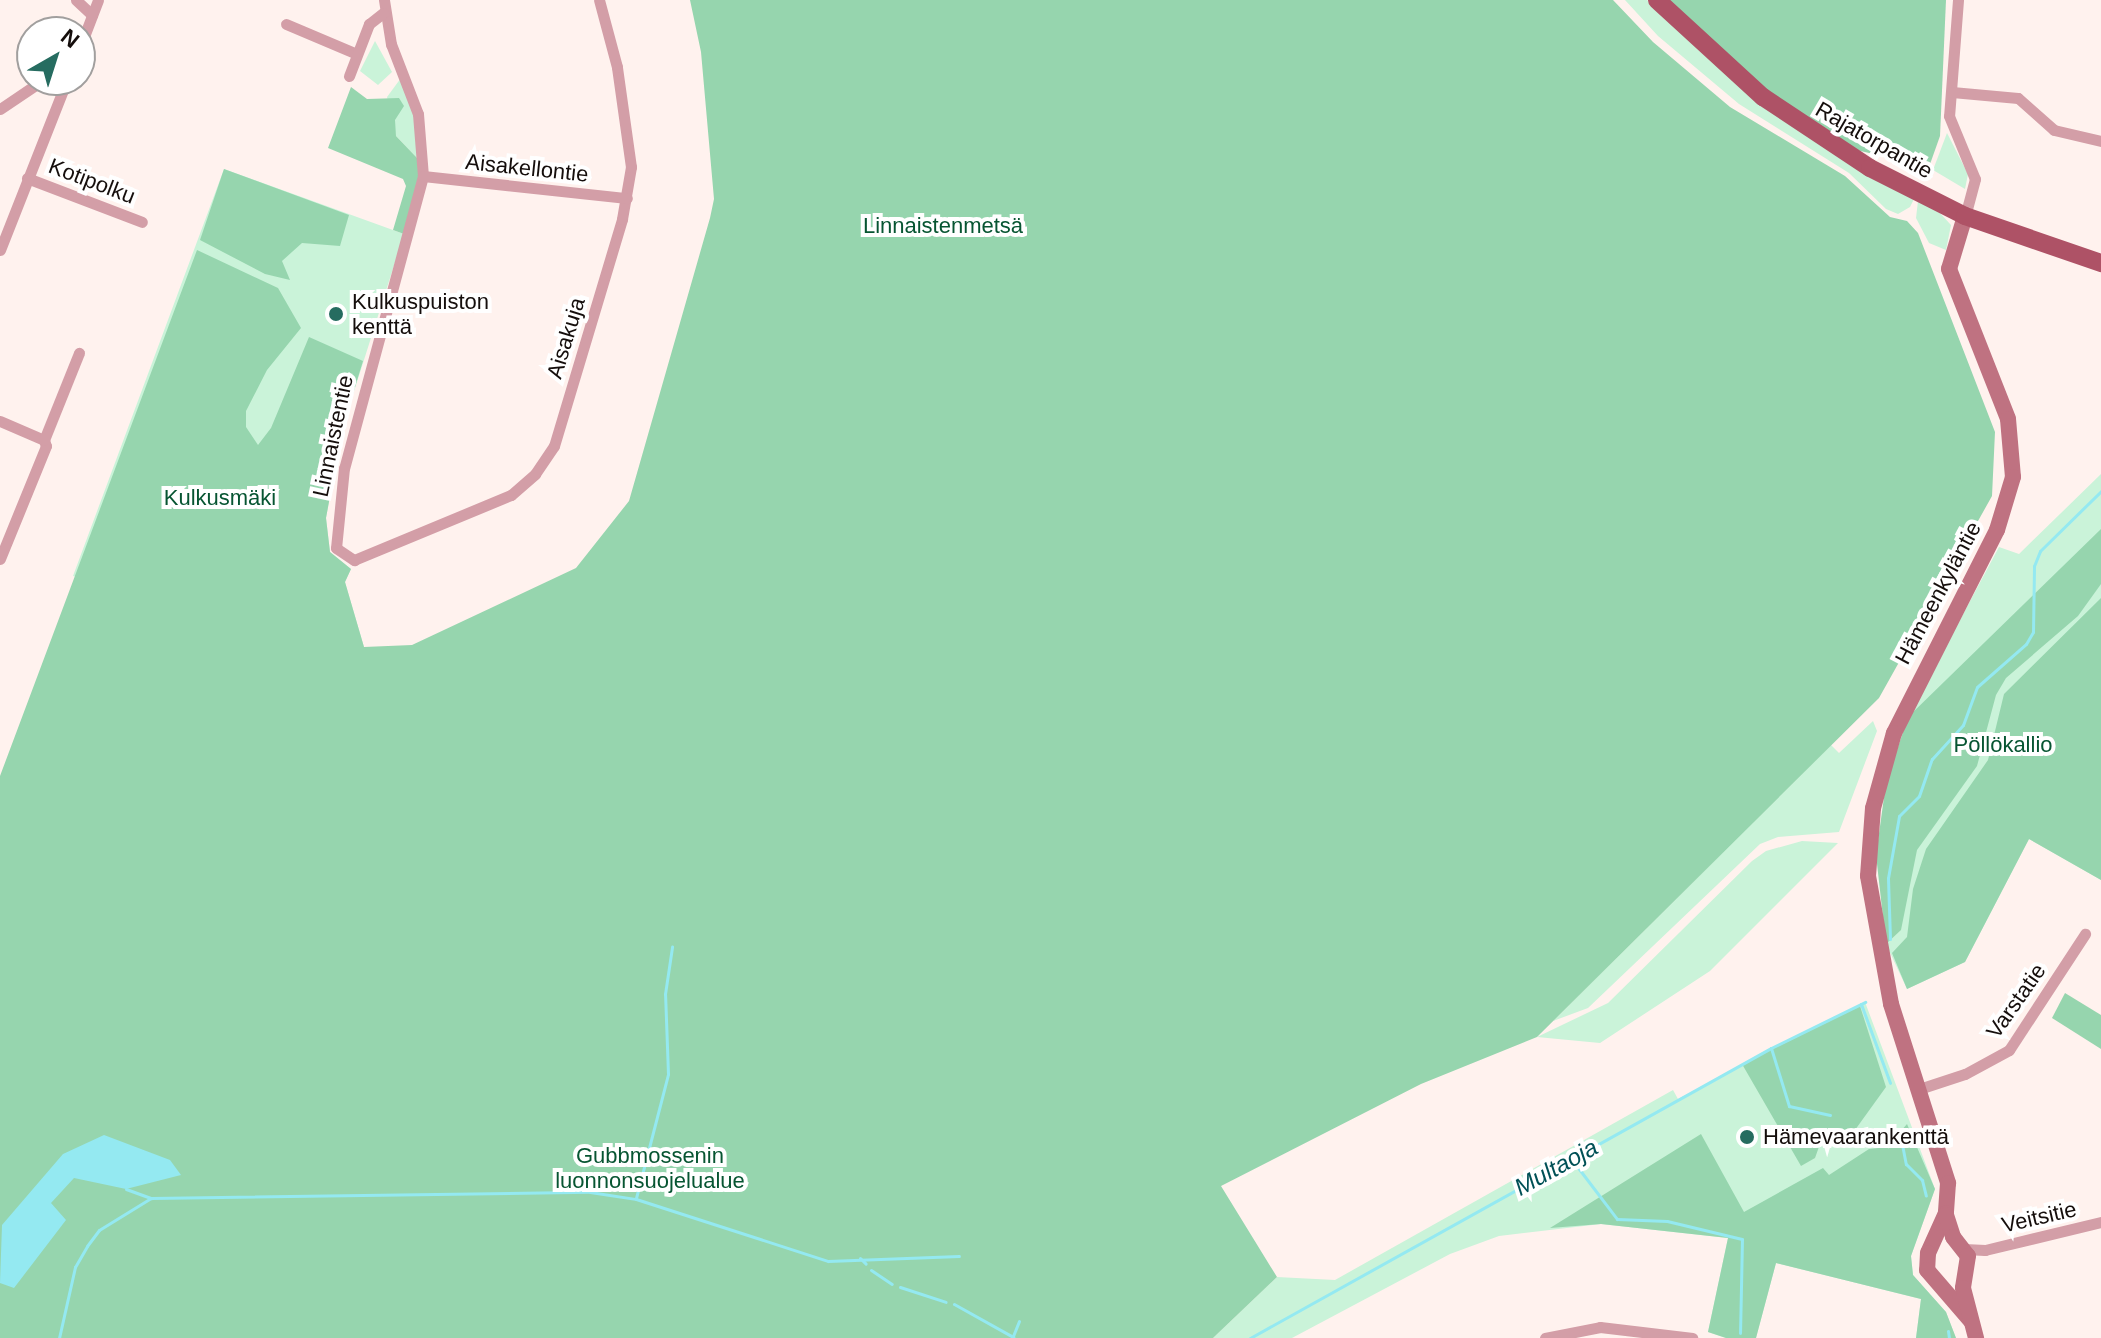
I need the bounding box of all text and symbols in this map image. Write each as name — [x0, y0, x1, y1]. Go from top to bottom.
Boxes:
north arrow — [16, 16, 96, 96]
text: N — [56, 24, 84, 53]
street label: Rajatorpantie — [1811, 96, 1937, 184]
street label: Aisakellontie — [464, 148, 590, 188]
street label: Kotipolku — [45, 152, 139, 210]
park label: Linnaistenmetsä — [863, 213, 1023, 239]
place label: Kulkuspuiston kenttä — [352, 288, 489, 340]
street label: Aisakuja — [541, 294, 591, 382]
marker: Kulkuspuiston kenttä — [327, 305, 345, 323]
street label: Linnaistentie — [307, 373, 359, 499]
park label: Kulkusmäki — [164, 485, 276, 511]
street label: Hämeenkyläntie — [1889, 517, 1987, 669]
park label: Pöllökallio — [1953, 732, 2053, 758]
street label: Varstatie — [1981, 959, 2051, 1043]
place label: Hämevaarankenttä — [1763, 1124, 1949, 1150]
marker: Hämevaarankenttä — [1738, 1128, 1756, 1146]
water label: Multaoja — [1509, 1132, 1603, 1202]
park label: Gubbmossenin luonnonsuojelualue — [555, 1142, 745, 1194]
street label: Veitsitie — [1999, 1196, 2079, 1238]

